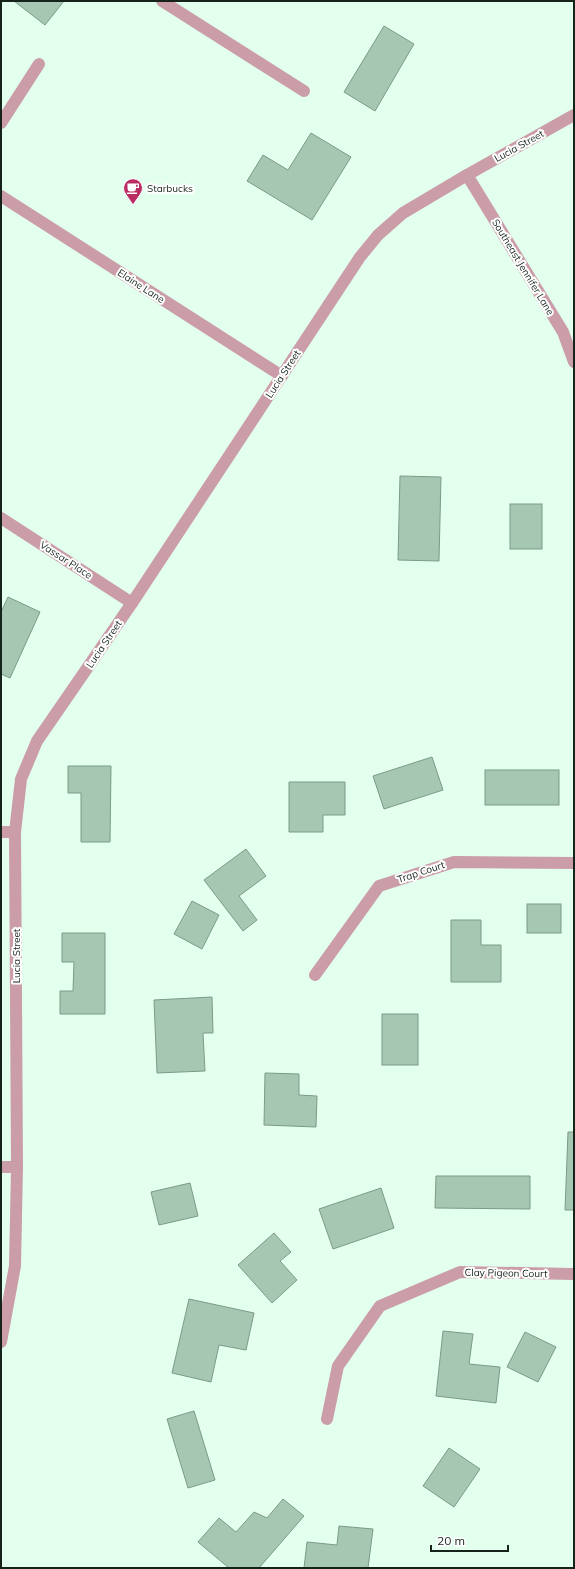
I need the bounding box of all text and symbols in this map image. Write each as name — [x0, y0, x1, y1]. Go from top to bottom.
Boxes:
street label: Lucia Street — [492, 127, 547, 165]
cafe icon: Starbucks — [122, 177, 144, 205]
place label: Starbucks — [147, 182, 193, 195]
street label: Southeast Jennifer Lane — [489, 216, 557, 318]
street label: Elaine Lane — [115, 266, 167, 306]
street label: Lucia Street — [263, 347, 304, 400]
street label: Vassar Place — [37, 538, 95, 582]
street label: Lucia Street — [83, 617, 125, 670]
street label: Trap Court — [396, 858, 447, 886]
street label: Lucia Street — [10, 928, 23, 983]
street label: Clay Pigeon Court — [464, 1266, 548, 1280]
scale bar — [431, 1527, 508, 1553]
text: 20 m — [437, 1533, 465, 1548]

